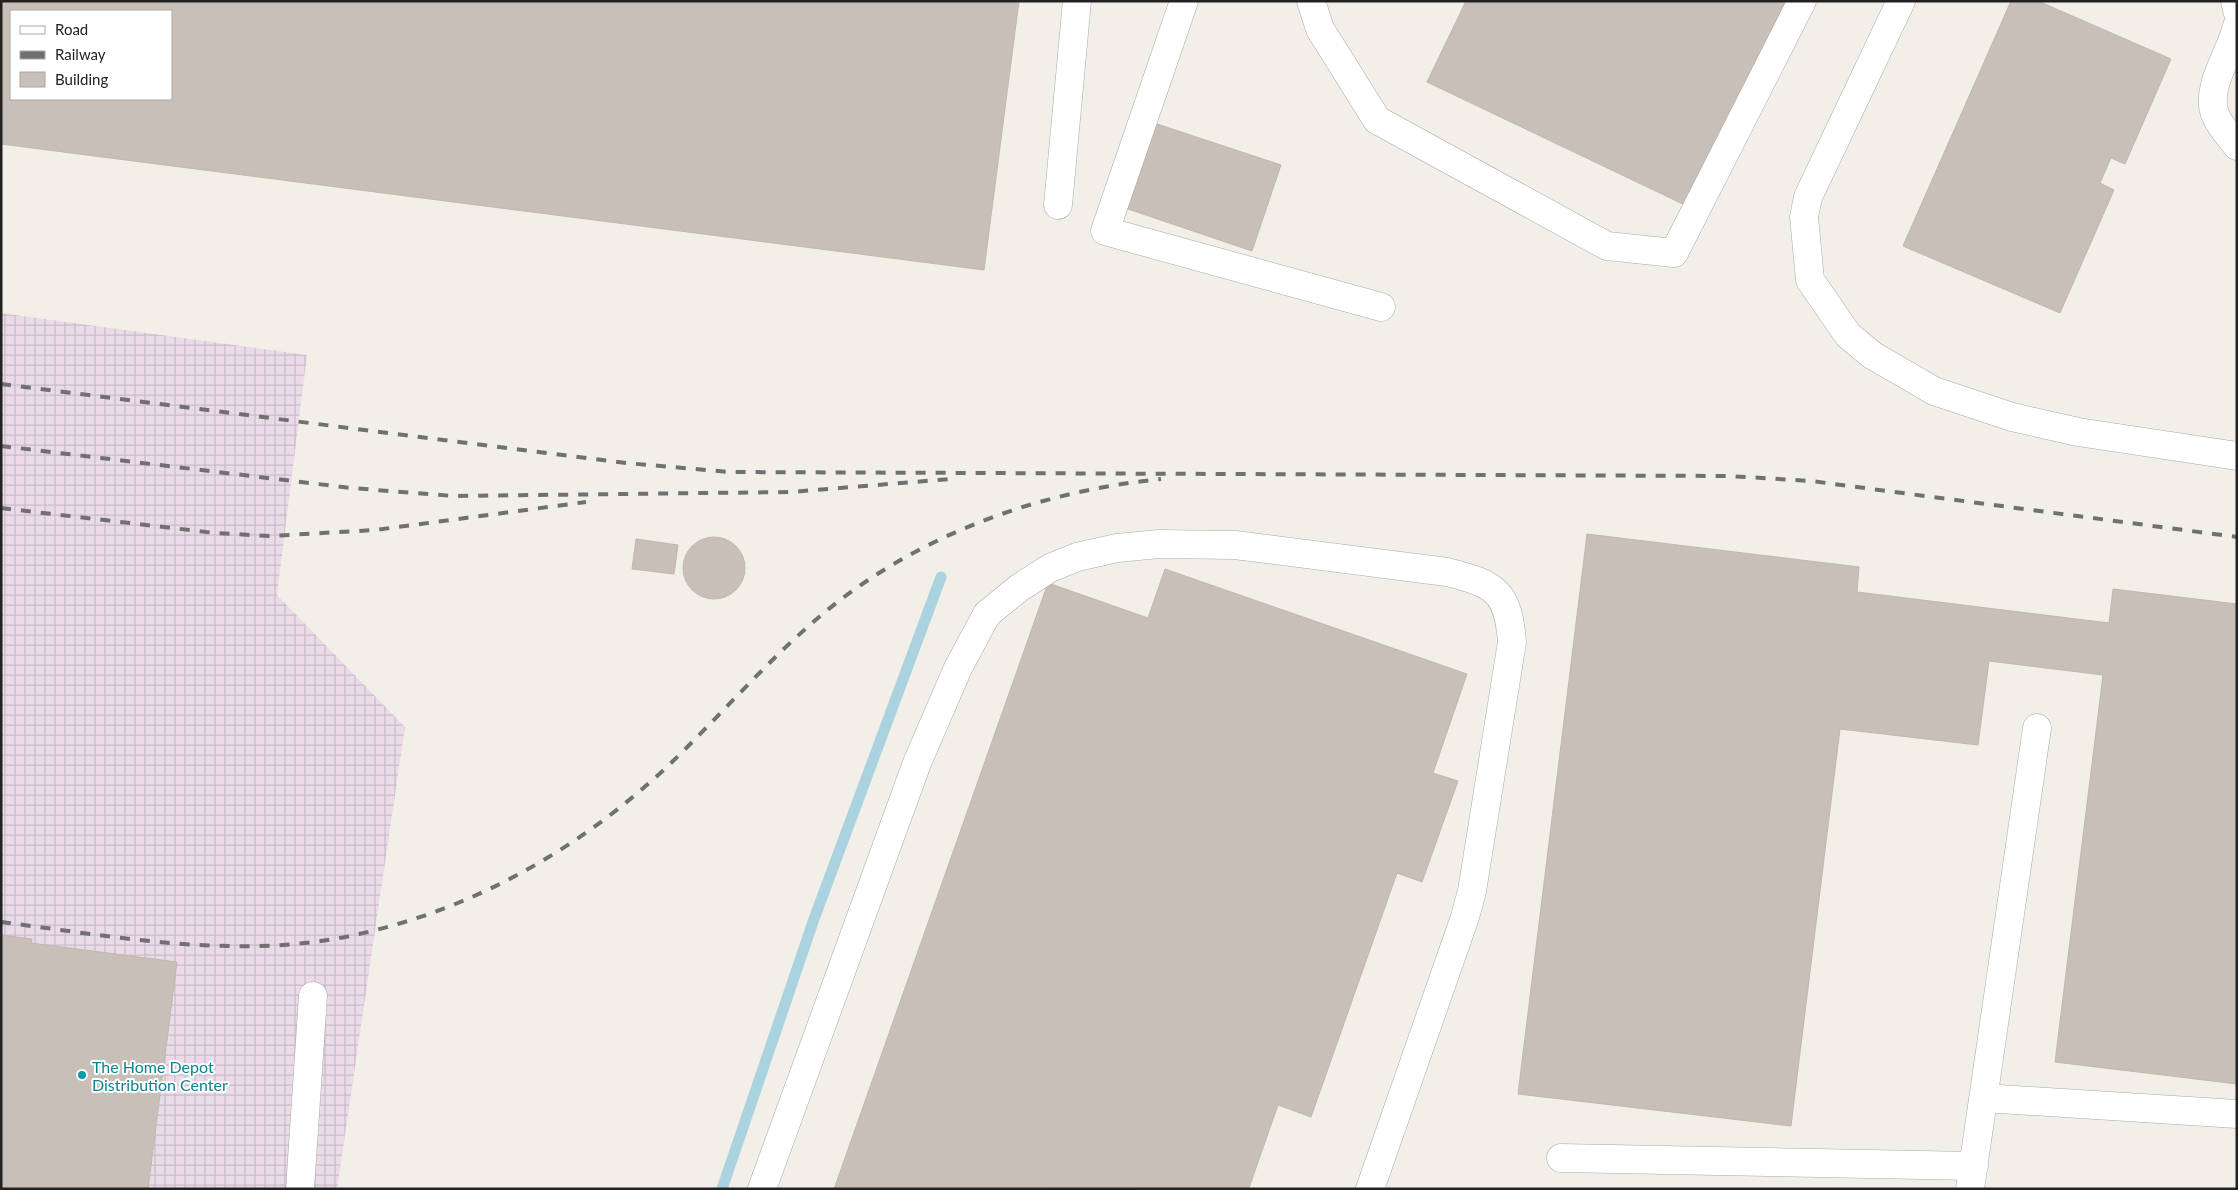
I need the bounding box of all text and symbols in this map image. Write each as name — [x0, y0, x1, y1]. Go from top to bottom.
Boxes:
legend — [10, 10, 172, 100]
text: Road — [55, 20, 88, 38]
text: Railway — [55, 45, 106, 63]
text: Building — [55, 70, 108, 88]
place label: The Home Depot Distribution Center — [92, 1057, 228, 1094]
marker: The Home Depot Distribution Center — [76, 1069, 88, 1081]

